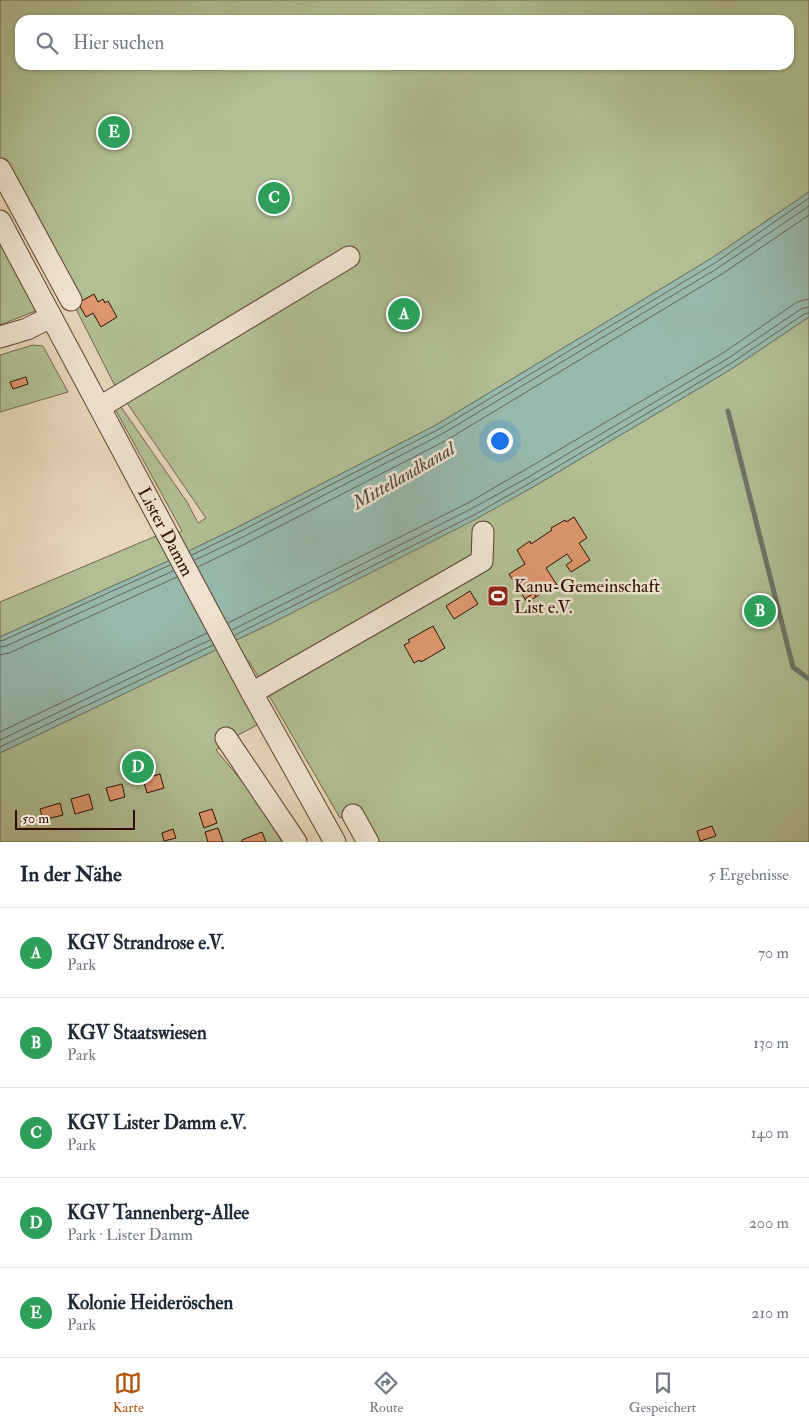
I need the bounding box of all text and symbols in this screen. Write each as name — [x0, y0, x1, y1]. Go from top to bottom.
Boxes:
search box — [15, 15, 794, 70]
icon: search — [33, 29, 61, 57]
text: Hier suchen — [73, 31, 164, 55]
pin: E — [98, 113, 130, 151]
pin: C — [258, 179, 290, 217]
pin: A — [388, 295, 420, 333]
your location — [487, 428, 513, 454]
water label: Mittellandkanal — [347, 436, 460, 515]
street label: Lister Damm — [132, 483, 199, 580]
place label: Kanu-Gemeinschaft List e.V. — [514, 575, 660, 619]
sports icon: Kanu-Gemeinschaft List e.V. — [486, 584, 510, 608]
pin: B — [744, 592, 776, 630]
pin: D — [122, 748, 154, 786]
scale bar — [15, 807, 135, 830]
text: 50 m — [22, 810, 49, 827]
text: In der Nähe — [20, 861, 122, 888]
text: 5 Ergebnisse — [709, 865, 789, 885]
text: KGV Strandrose e.V. — [67, 931, 225, 955]
text: A — [31, 943, 41, 963]
text: 70 m — [758, 943, 789, 963]
text: Park — [67, 955, 96, 975]
text: KGV Staatswiesen — [67, 1021, 207, 1045]
text: B — [31, 1033, 41, 1053]
text: 130 m — [753, 1033, 789, 1053]
text: Park — [67, 1045, 96, 1065]
text: KGV Lister Damm e.V. — [67, 1111, 246, 1135]
text: C — [30, 1123, 42, 1143]
text: 140 m — [751, 1123, 789, 1143]
text: Park — [67, 1135, 96, 1155]
text: KGV Tannenberg-Allee — [67, 1201, 249, 1225]
text: D — [29, 1213, 43, 1233]
text: 200 m — [749, 1213, 789, 1233]
text: Park · Lister Damm — [67, 1225, 193, 1245]
text: Kolonie Heideröschen — [67, 1291, 233, 1315]
text: E — [30, 1303, 42, 1323]
text: 210 m — [751, 1303, 789, 1323]
text: Park — [67, 1315, 96, 1335]
tab: Karte — [113, 1369, 144, 1416]
tab: Route — [369, 1369, 403, 1416]
tab: Gespeichert — [629, 1369, 696, 1416]

